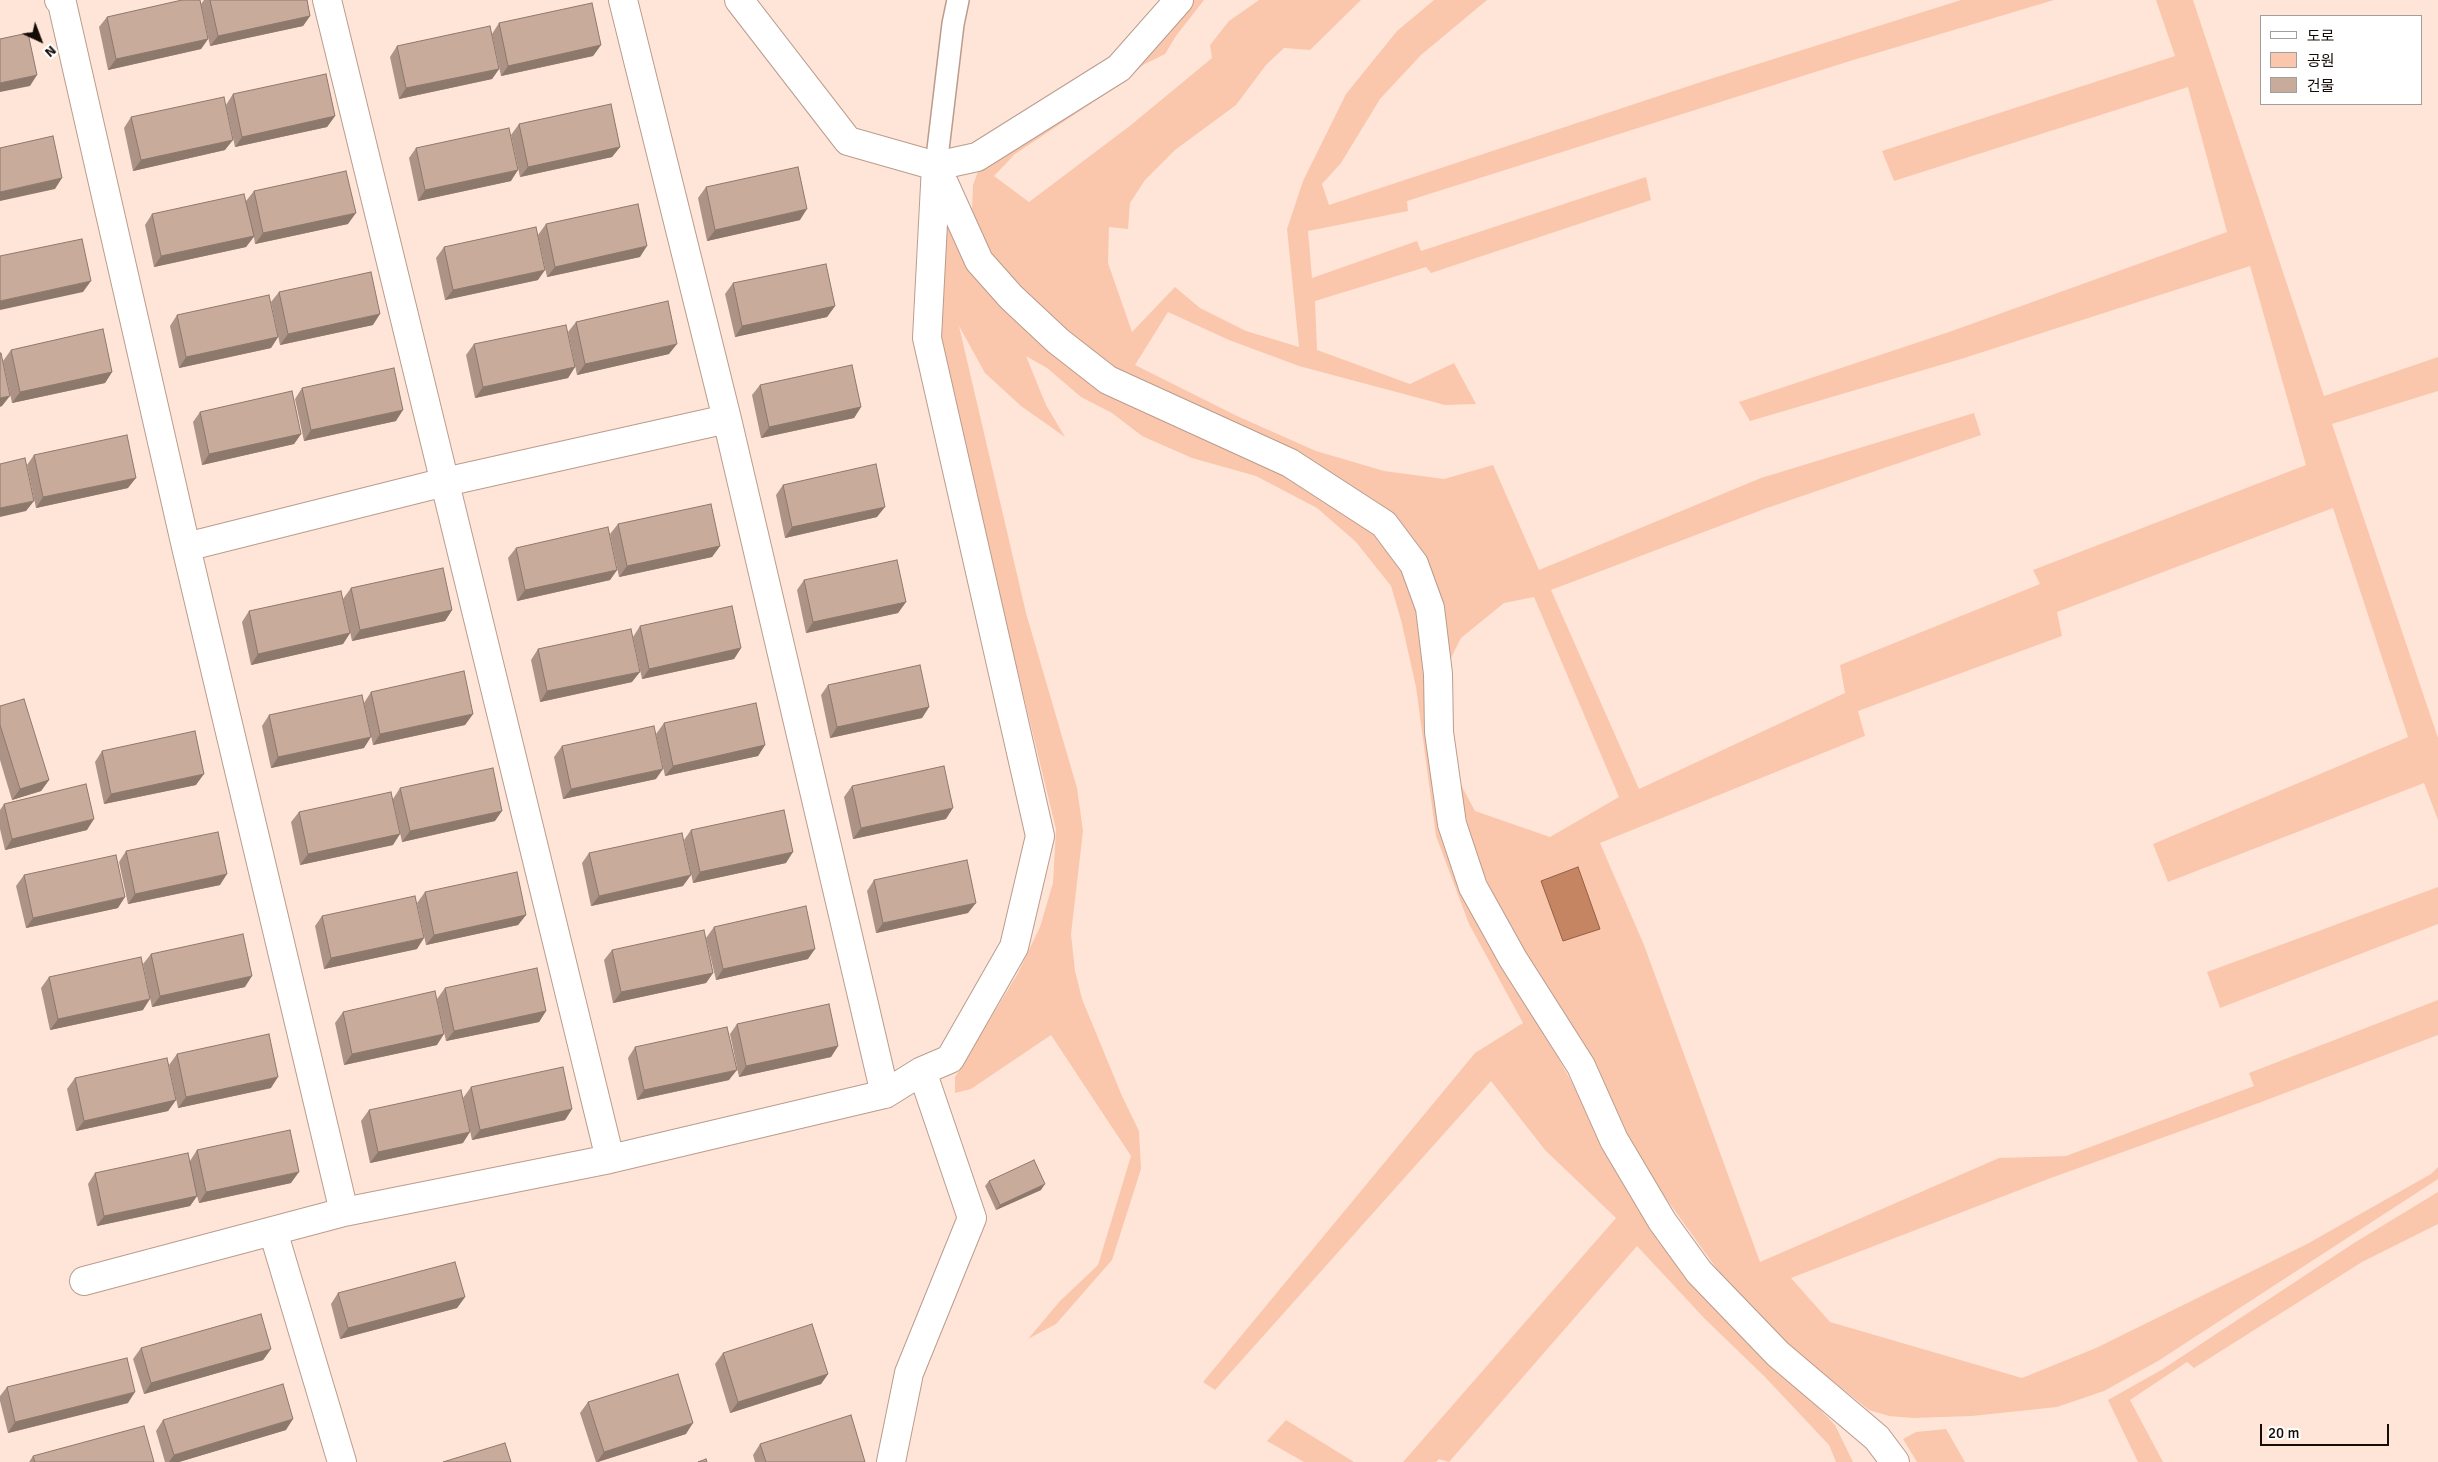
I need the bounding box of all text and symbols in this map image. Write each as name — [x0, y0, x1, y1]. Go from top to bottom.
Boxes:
north arrow — [15, 15, 65, 65]
legend — [2260, 15, 2423, 105]
text: 도로 — [2307, 27, 2335, 45]
text: N — [41, 42, 60, 61]
text: 공원 — [2307, 52, 2335, 70]
text: 건물 — [2307, 77, 2335, 95]
scale bar — [2263, 1414, 2392, 1446]
text: 20 m — [2268, 1424, 2299, 1442]

